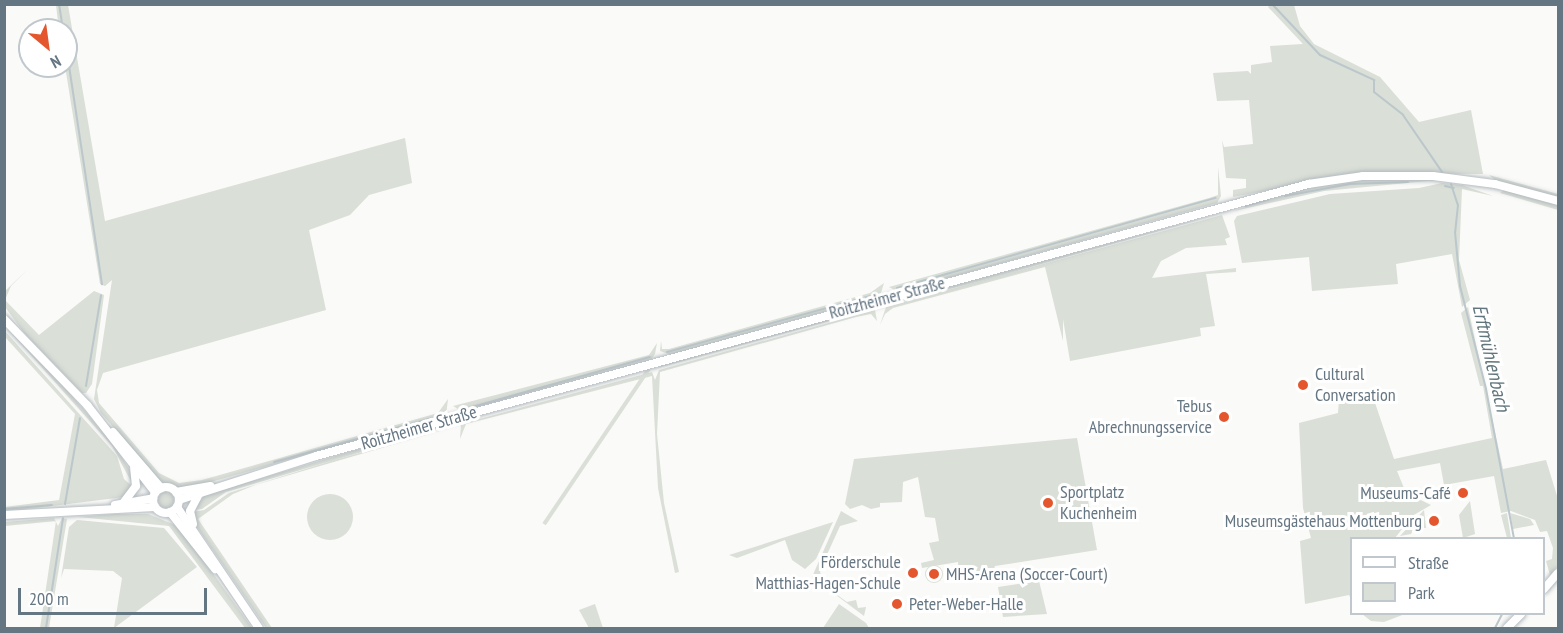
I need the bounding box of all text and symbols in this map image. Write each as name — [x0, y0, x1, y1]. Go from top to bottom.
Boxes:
north arrow — [18, 18, 78, 78]
text: N — [47, 51, 64, 73]
street label: Roitzheimer Straße — [827, 272, 947, 324]
water label: Erftmühlenbach — [1467, 302, 1515, 414]
place label: Cultural Conversation — [1315, 364, 1396, 406]
marker: Cultural Conversation — [1296, 378, 1310, 392]
place label: Tebus Abrechnungsservice — [1089, 396, 1212, 438]
street label: Roitzheimer Straße — [359, 401, 479, 455]
marker: Tebus Abrechnungsservice — [1217, 410, 1231, 424]
place label: Sportplatz Kuchenheim — [1060, 482, 1137, 524]
place label: Museums-Café — [1360, 482, 1451, 504]
marker: Museums-Café — [1456, 486, 1470, 500]
marker: Sportplatz Kuchenheim — [1041, 496, 1055, 510]
place label: Museumsgästehaus Mottenburg — [1225, 510, 1422, 532]
marker: Museumsgästehaus Mottenburg — [1427, 514, 1441, 528]
legend — [1350, 537, 1545, 615]
text: Straße — [1408, 551, 1449, 574]
place label: Förderschule Matthias-Hagen-Schule — [755, 552, 901, 594]
place label: MHS-Arena (Soccer-Court) — [946, 563, 1107, 585]
marker: Förderschule Matthias-Hagen-Schule — [906, 566, 920, 580]
marker: MHS-Arena (Soccer-Court) — [927, 567, 941, 581]
scale bar — [21, 576, 210, 614]
text: Park — [1408, 581, 1435, 604]
text: 200 m — [29, 587, 69, 610]
place label: Peter-Weber-Halle — [909, 593, 1023, 615]
marker: Peter-Weber-Halle — [890, 597, 904, 611]

